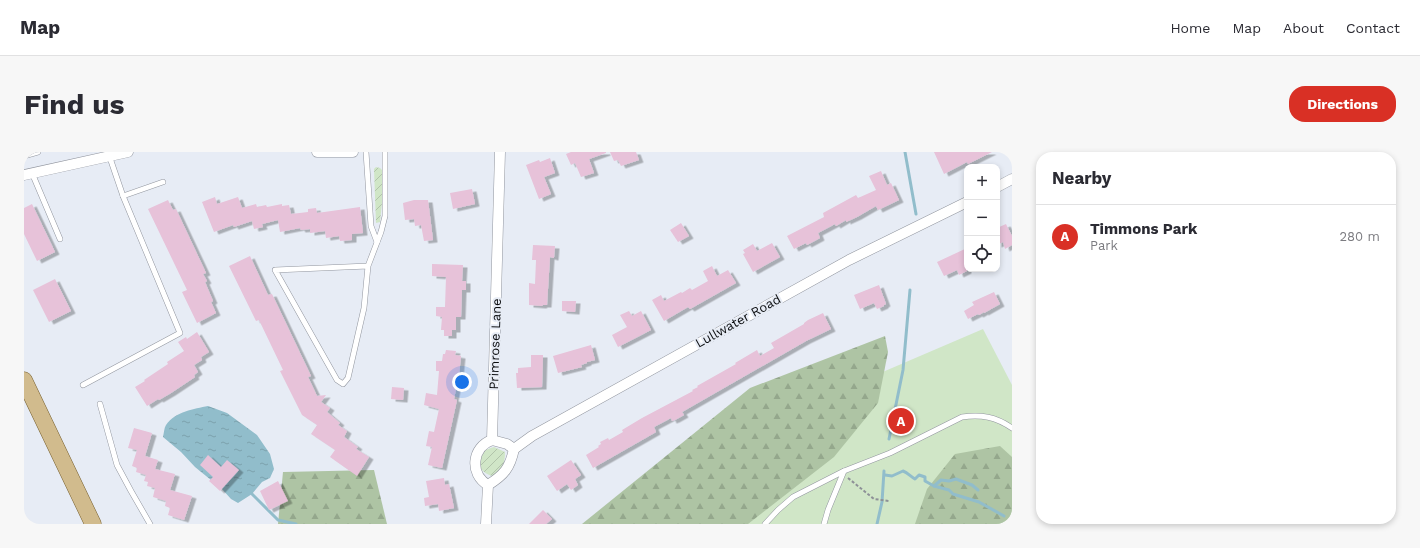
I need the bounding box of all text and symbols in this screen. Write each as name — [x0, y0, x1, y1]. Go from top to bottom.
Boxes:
text: Map — [20, 16, 60, 39]
text: Home — [1170, 20, 1210, 36]
text: Map — [1232, 20, 1261, 36]
text: About — [1283, 20, 1324, 36]
text: Contact — [1346, 20, 1400, 36]
button: Directions — [1289, 86, 1396, 122]
text: Find us — [24, 88, 124, 121]
map controls — [964, 164, 1000, 272]
button: + — [964, 164, 1000, 200]
text: Nearby — [1052, 168, 1111, 188]
button: − — [964, 200, 1000, 236]
text: Timmons Park — [1090, 220, 1197, 238]
text: A — [1061, 229, 1069, 244]
text: 280 m — [1340, 229, 1380, 244]
button: locate — [964, 236, 1000, 272]
text: Park — [1090, 238, 1118, 253]
street label: Lullwater Road — [693, 291, 783, 351]
street label: Primrose Lane — [486, 298, 504, 390]
your location — [452, 372, 472, 392]
pin: A — [888, 406, 914, 436]

